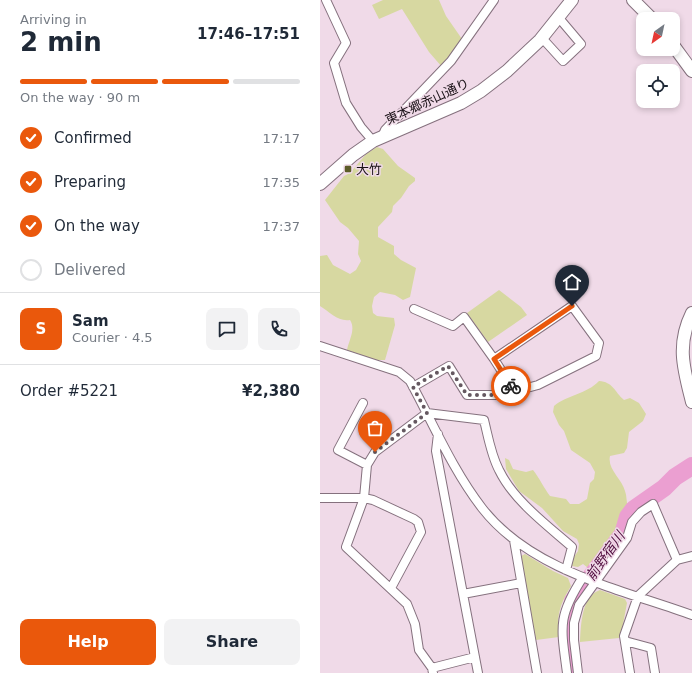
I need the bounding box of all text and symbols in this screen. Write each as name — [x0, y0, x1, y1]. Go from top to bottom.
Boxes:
text: Arriving in — [20, 12, 87, 27]
north arrow — [636, 12, 680, 56]
map controls — [636, 12, 680, 108]
text: 17:46–17:51 — [197, 25, 300, 43]
text: 2 min — [20, 27, 102, 57]
button: locate — [636, 64, 680, 108]
street label: 東本郷赤山通り — [383, 75, 472, 127]
text: On the way · 90 m — [20, 90, 140, 105]
icon: check — [20, 127, 42, 149]
text: Confirmed — [54, 129, 132, 147]
text: 17:17 — [263, 131, 300, 146]
place label: 大竹 — [356, 162, 382, 177]
marker: 大竹 — [343, 164, 353, 174]
icon: check — [20, 171, 42, 193]
text: Preparing — [54, 173, 126, 191]
text: 17:35 — [263, 175, 300, 190]
icon: check — [20, 215, 42, 237]
text: On the way — [54, 217, 140, 235]
text: 17:37 — [263, 219, 300, 234]
text: Delivered — [54, 261, 126, 279]
pin — [555, 265, 589, 306]
icon: home — [561, 271, 583, 293]
button: chat — [206, 308, 248, 350]
button: phone — [258, 308, 300, 350]
text: Sam — [72, 312, 109, 330]
text: S — [36, 320, 46, 338]
text: Courier · 4.5 — [72, 330, 153, 345]
courier — [491, 366, 531, 406]
icon: bike — [500, 375, 522, 397]
text: Order #5221 — [20, 382, 118, 400]
text: ¥2,380 — [242, 382, 300, 400]
pin — [358, 411, 392, 452]
icon: bag — [364, 417, 386, 439]
water label: 前野宿川 — [582, 527, 629, 584]
button: Help — [20, 619, 156, 665]
button: Share — [164, 619, 300, 665]

